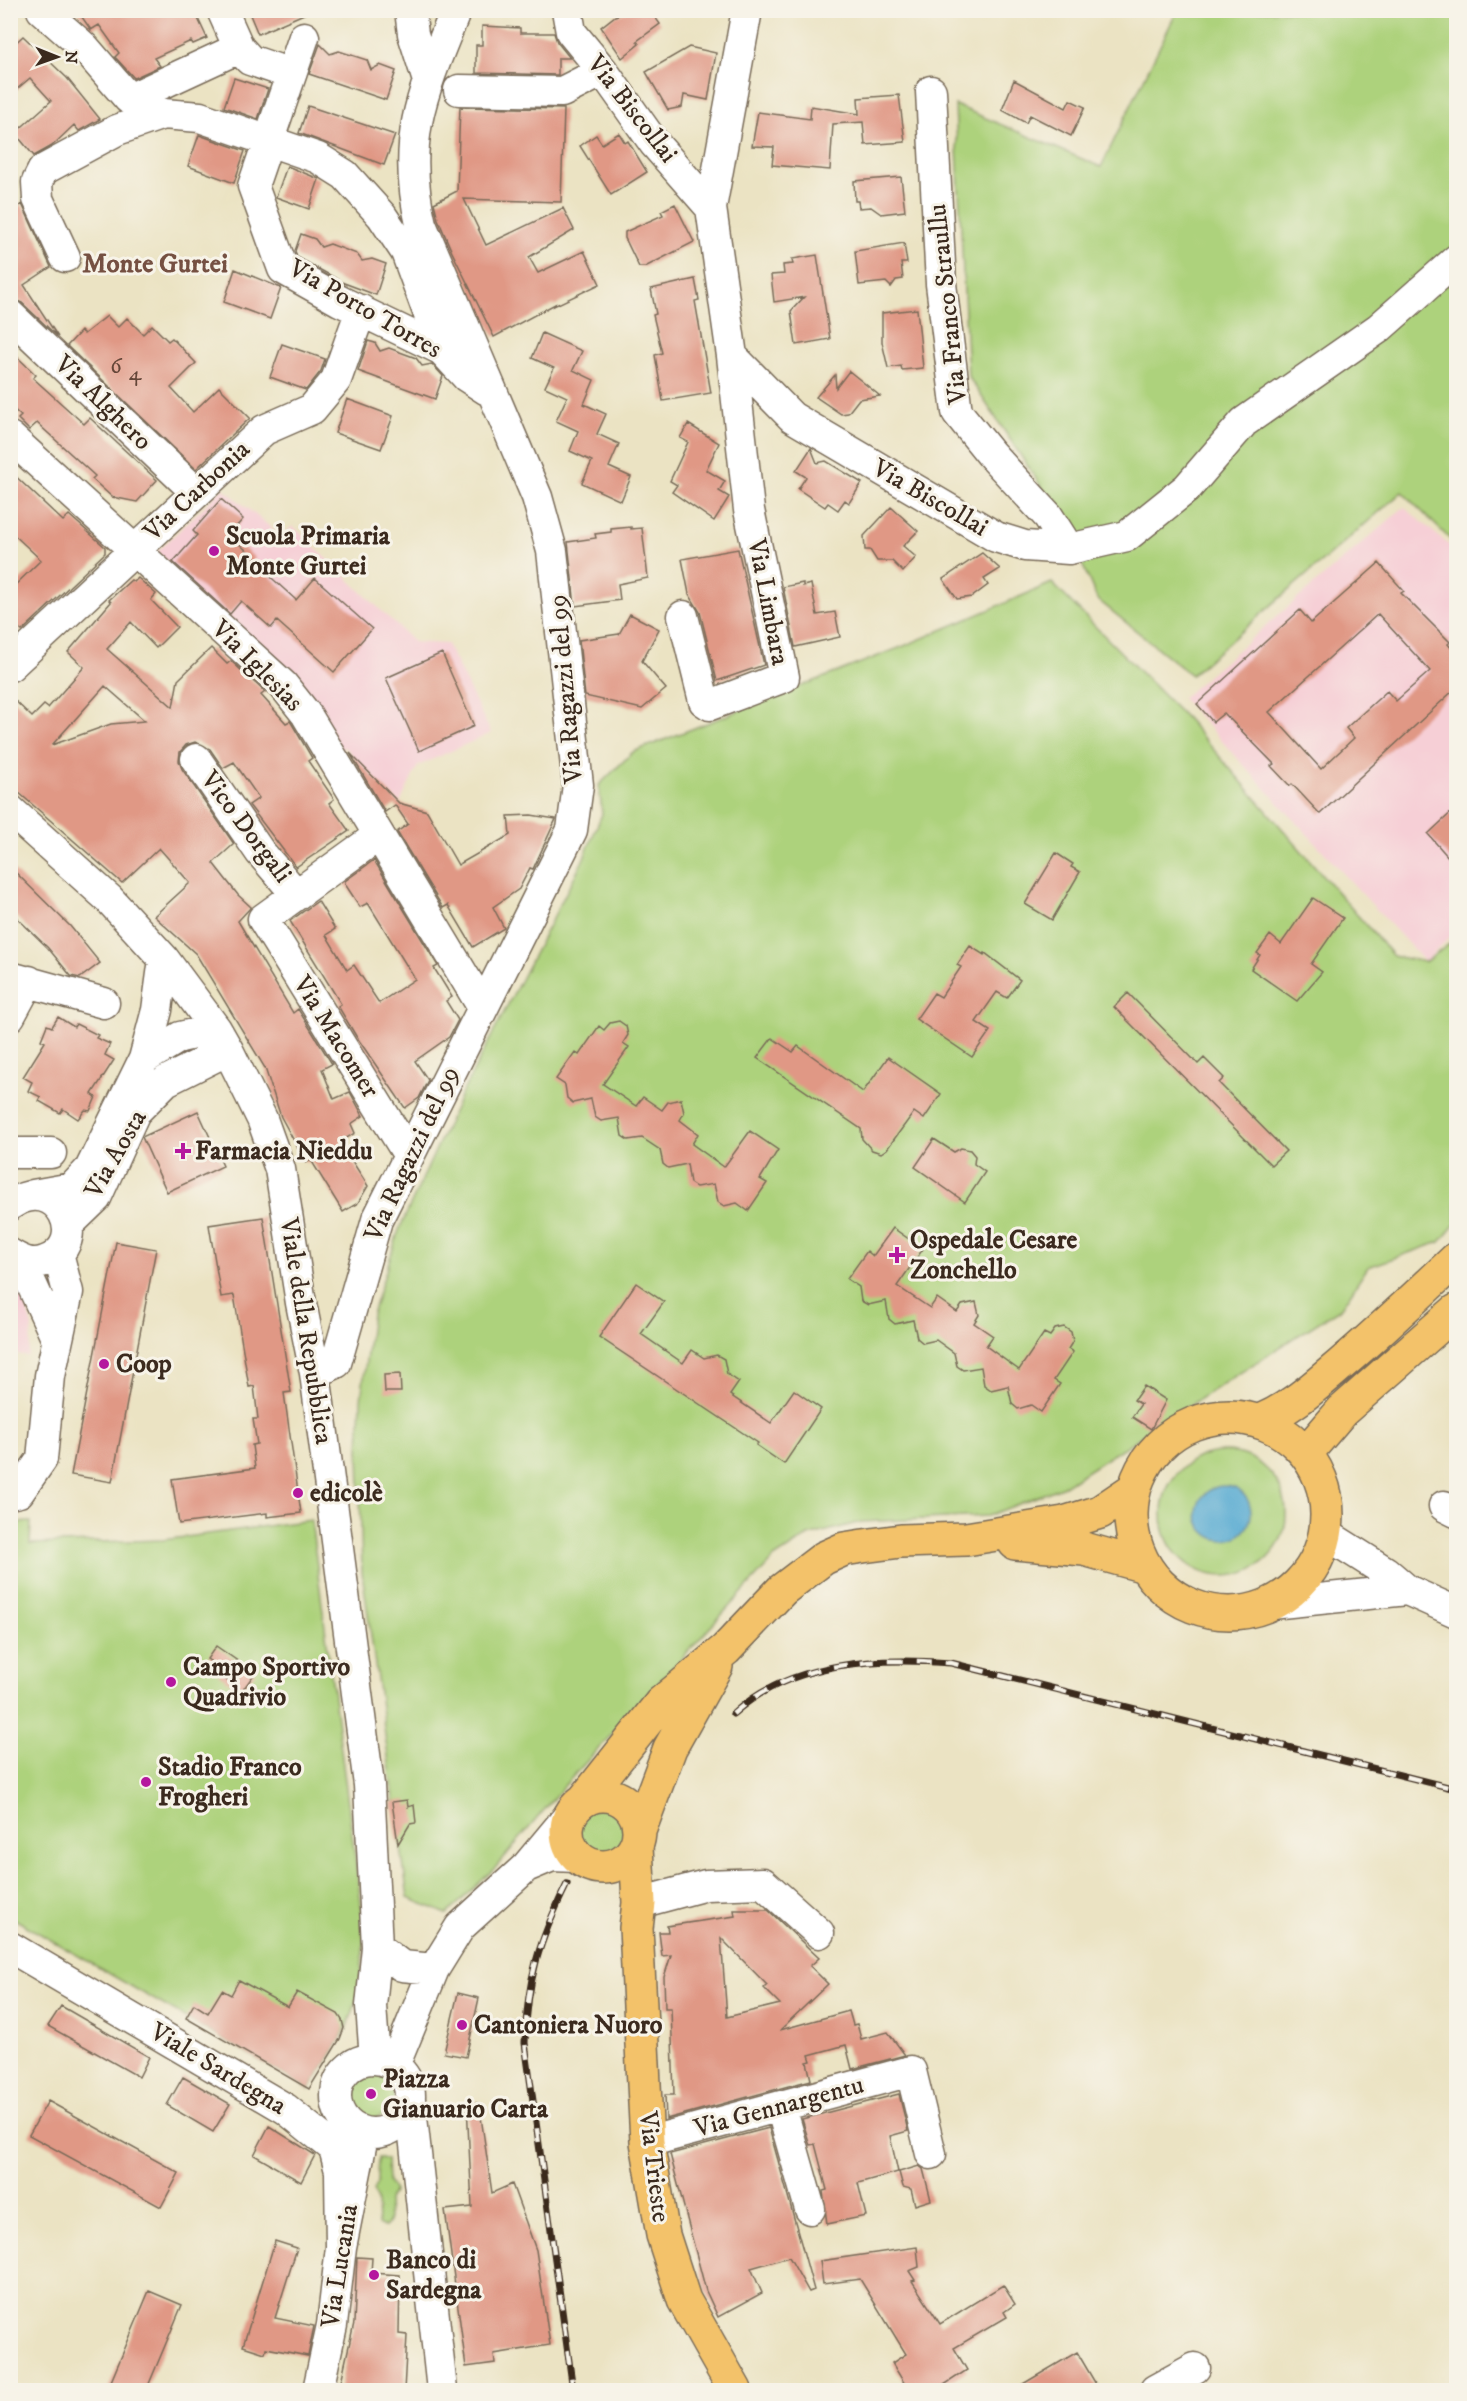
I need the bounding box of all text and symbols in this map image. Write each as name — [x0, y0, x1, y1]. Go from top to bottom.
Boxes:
north arrow — [27, 27, 87, 87]
street label: Via Biscollai — [579, 47, 685, 170]
text: N — [61, 51, 81, 64]
street label: Via Franco Straullu — [921, 202, 975, 407]
district label: Monte Gurtei — [82, 247, 228, 281]
street label: Via Porto Torres — [282, 251, 447, 366]
street label: Via Alghero — [46, 348, 159, 458]
house number: 6 — [110, 353, 123, 380]
house number: 4 — [129, 360, 143, 387]
street label: Via Carbonia — [136, 433, 257, 549]
street label: Via Biscollai — [865, 451, 994, 544]
place label: Scuola Primaria Monte Gurtei — [226, 520, 391, 583]
street label: Via Limbara — [739, 535, 796, 668]
marker: Scuola Primaria Monte Gurtei — [207, 544, 221, 558]
street label: Via Ragazzi del 99 — [541, 593, 591, 786]
street label: Via Iglesias — [203, 612, 310, 719]
street label: Vico Dorgali — [192, 763, 299, 890]
street label: Via Macomer — [285, 969, 387, 1105]
street label: Via Ragazzi del 99 — [357, 1061, 467, 1248]
street label: Via Aosta — [77, 1104, 155, 1205]
place label: Farmacia Nieddu — [195, 1135, 373, 1168]
marker: Farmacia Nieddu — [176, 1144, 190, 1158]
street label: Viale della Repubblica — [272, 1215, 340, 1446]
place label: Ospedale Cesare Zonchello — [910, 1224, 1077, 1287]
marker: Ospedale Cesare Zonchello — [888, 1246, 906, 1264]
place label: Coop — [116, 1348, 172, 1381]
marker: Coop — [97, 1357, 111, 1371]
place label: edicolè — [310, 1477, 383, 1510]
marker: edicolè — [291, 1486, 305, 1500]
place label: Campo Sportivo Quadrivio — [183, 1651, 350, 1714]
marker: Campo Sportivo Quadrivio — [164, 1675, 178, 1689]
place label: Stadio Franco Frogheri — [158, 1751, 302, 1814]
marker: Stadio Franco Frogheri — [139, 1775, 153, 1789]
place label: Cantoniera Nuoro — [474, 2009, 663, 2042]
street label: Viale Sardegna — [143, 2015, 292, 2123]
marker: Cantoniera Nuoro — [455, 2018, 469, 2032]
place label: Piazza Gianuario Carta — [383, 2063, 549, 2126]
street label: Via Gennargentu — [690, 2069, 867, 2146]
marker: Piazza Gianuario Carta — [364, 2087, 378, 2101]
street label: Via Trieste — [631, 2109, 677, 2224]
street label: Via Lucania — [314, 2202, 366, 2331]
place label: Banco di Sardegna — [386, 2244, 482, 2307]
marker: Banco di Sardegna — [367, 2268, 381, 2282]

